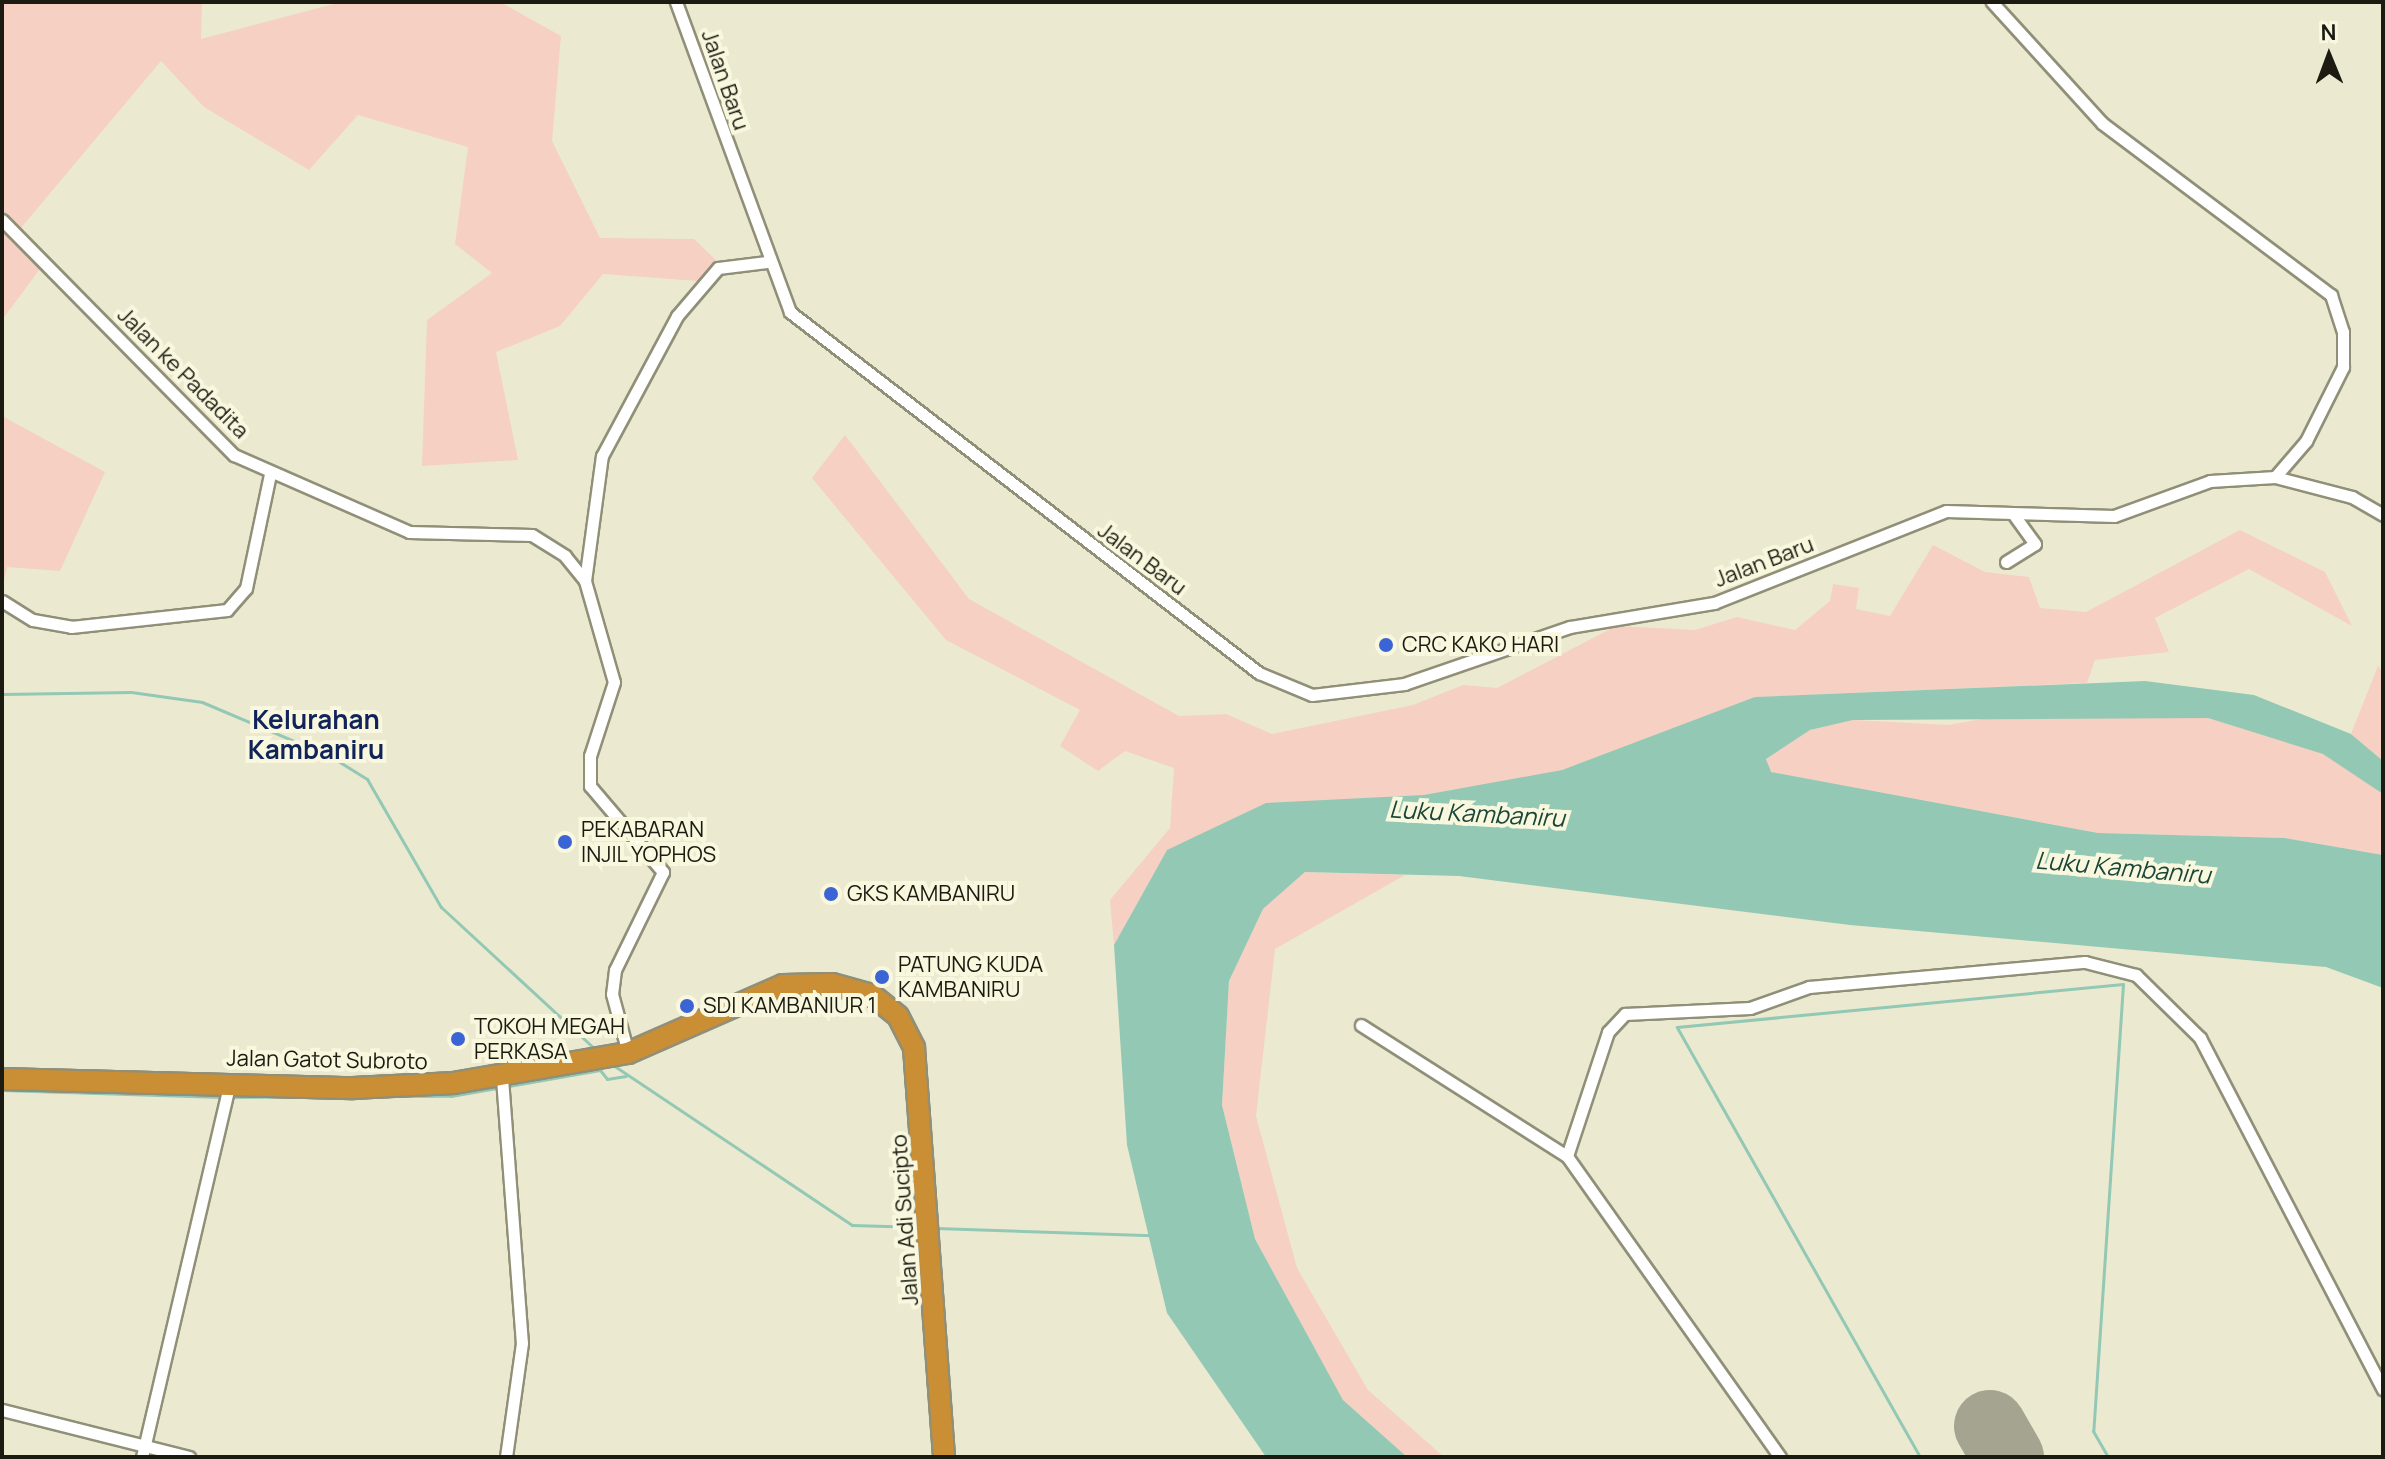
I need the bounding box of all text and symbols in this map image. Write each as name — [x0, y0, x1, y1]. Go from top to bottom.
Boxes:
north arrow — [2289, 16, 2369, 96]
text: N — [2320, 17, 2337, 47]
street label: Jalan Baru — [696, 27, 754, 133]
street label: Jalan ke Padadita — [112, 302, 254, 444]
street label: Jalan Baru — [1093, 517, 1191, 601]
street label: Jalan Baru — [1711, 531, 1817, 593]
place label: CRC KAKO HARI — [1402, 632, 1559, 658]
marker: CRC KAKO HARI — [1377, 636, 1395, 654]
district label: Kelurahan Kambaniru — [248, 704, 384, 766]
water label: Luku Kambaniru — [1389, 794, 1565, 832]
place label: PEKABARAN INJIL YOPHOS — [581, 816, 717, 868]
marker: PEKABARAN INJIL YOPHOS — [556, 833, 574, 851]
water label: Luku Kambaniru — [2034, 845, 2212, 889]
place label: GKS KAMBANIRU — [847, 881, 1015, 907]
marker: GKS KAMBANIRU — [822, 885, 840, 903]
place label: PATUNG KUDA KAMBANIRU — [898, 951, 1043, 1002]
marker: PATUNG KUDA KAMBANIRU — [873, 968, 891, 986]
place label: SDI KAMBANIUR 1 — [703, 993, 876, 1019]
marker: SDI KAMBANIUR 1 — [678, 997, 696, 1015]
place label: TOKOH MEGAH PERKASA — [474, 1013, 625, 1064]
marker: TOKOH MEGAH PERKASA — [449, 1030, 467, 1048]
street label: Jalan Gatot Subroto — [226, 1045, 428, 1075]
street label: Jalan Adi Sucipto — [886, 1133, 924, 1307]

